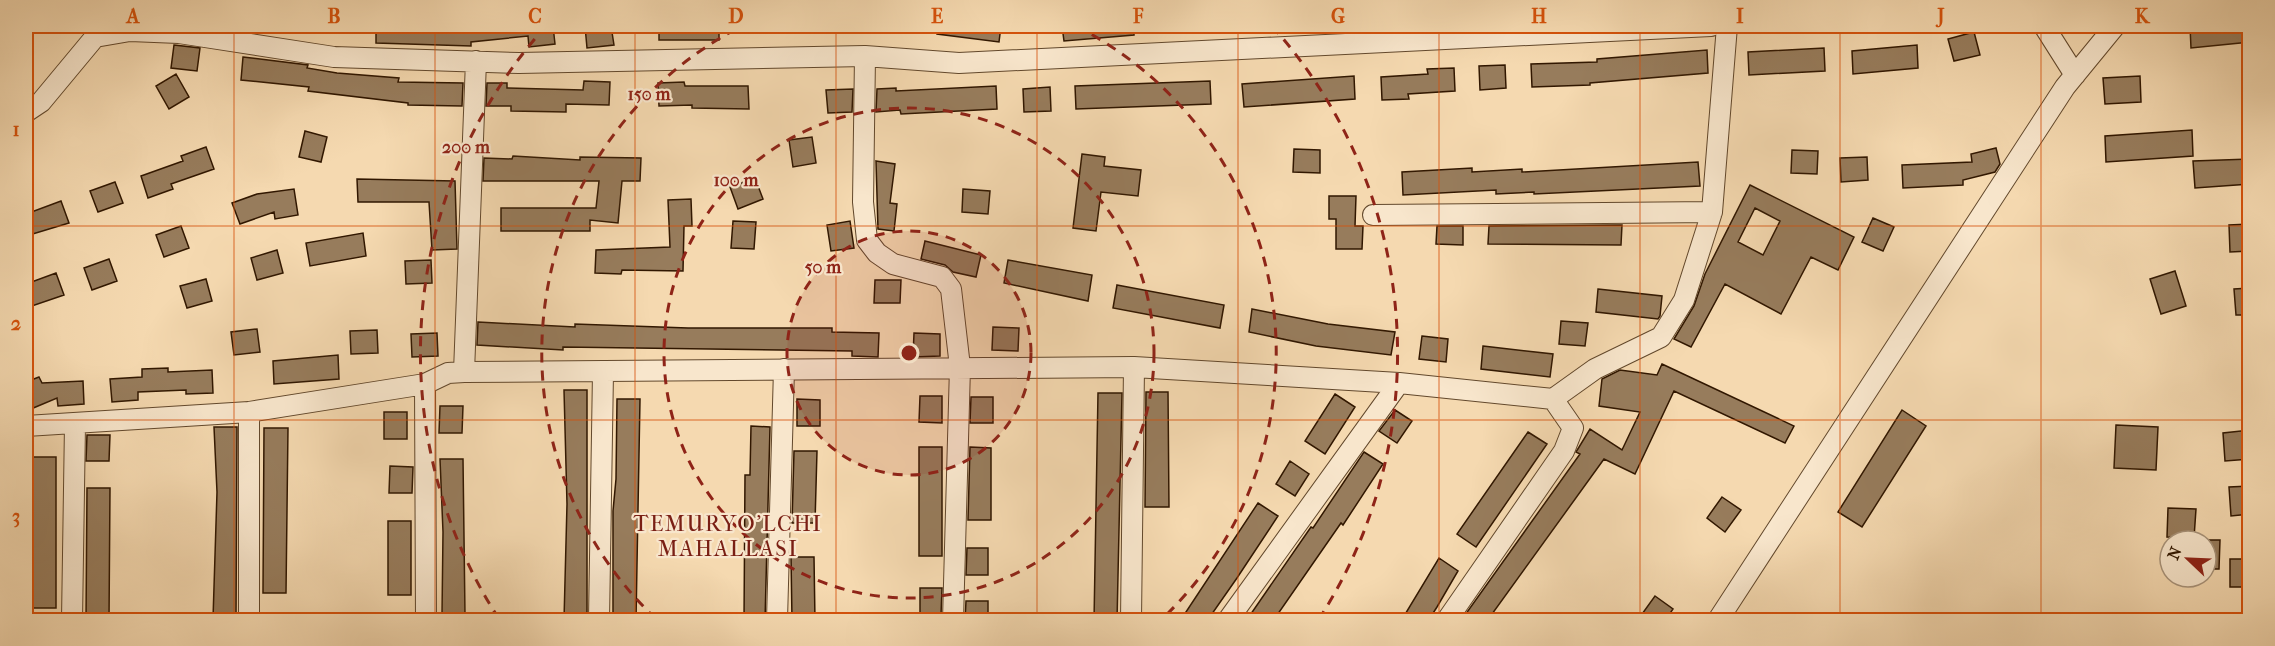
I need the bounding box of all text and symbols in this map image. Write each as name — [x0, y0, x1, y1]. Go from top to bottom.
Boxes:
text: A — [125, 5, 141, 28]
text: B — [327, 5, 341, 28]
text: C — [528, 5, 542, 28]
text: D — [728, 5, 744, 28]
text: E — [931, 5, 943, 28]
text: F — [1132, 5, 1144, 28]
text: G — [1331, 5, 1345, 28]
text: H — [1531, 5, 1547, 28]
text: I — [1736, 5, 1744, 28]
text: J — [1935, 5, 1945, 28]
text: K — [2135, 5, 2151, 28]
text: 150 m — [628, 84, 671, 105]
text: 1 — [12, 118, 20, 141]
text: 200 m — [442, 137, 491, 158]
text: 100 m — [713, 170, 760, 191]
text: 50 m — [805, 257, 842, 278]
text: 2 — [11, 312, 21, 335]
centre of rings — [899, 343, 919, 363]
text: 3 — [12, 505, 20, 528]
district label: TEMURYO'LCHI MAHALLASI — [634, 511, 822, 562]
north arrow — [2158, 529, 2218, 589]
text: N — [2164, 543, 2186, 563]

